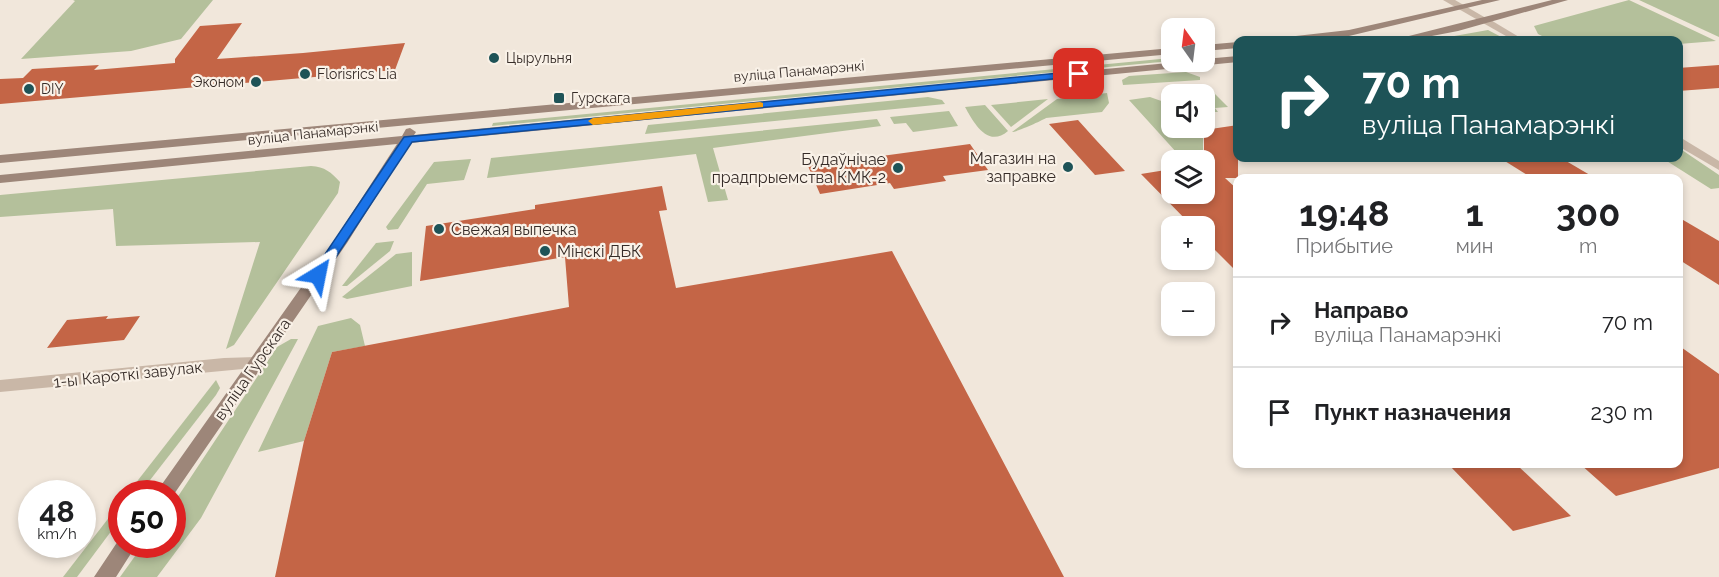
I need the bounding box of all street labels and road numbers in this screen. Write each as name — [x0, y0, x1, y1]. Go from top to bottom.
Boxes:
street label: вуліца Панамарэнкі — [733, 57, 865, 85]
street label: вуліца Панамарэнкі — [247, 118, 379, 148]
street label: вуліца Гурскага — [210, 315, 295, 424]
street label: 1-ы Кароткі завулак — [53, 357, 203, 392]

